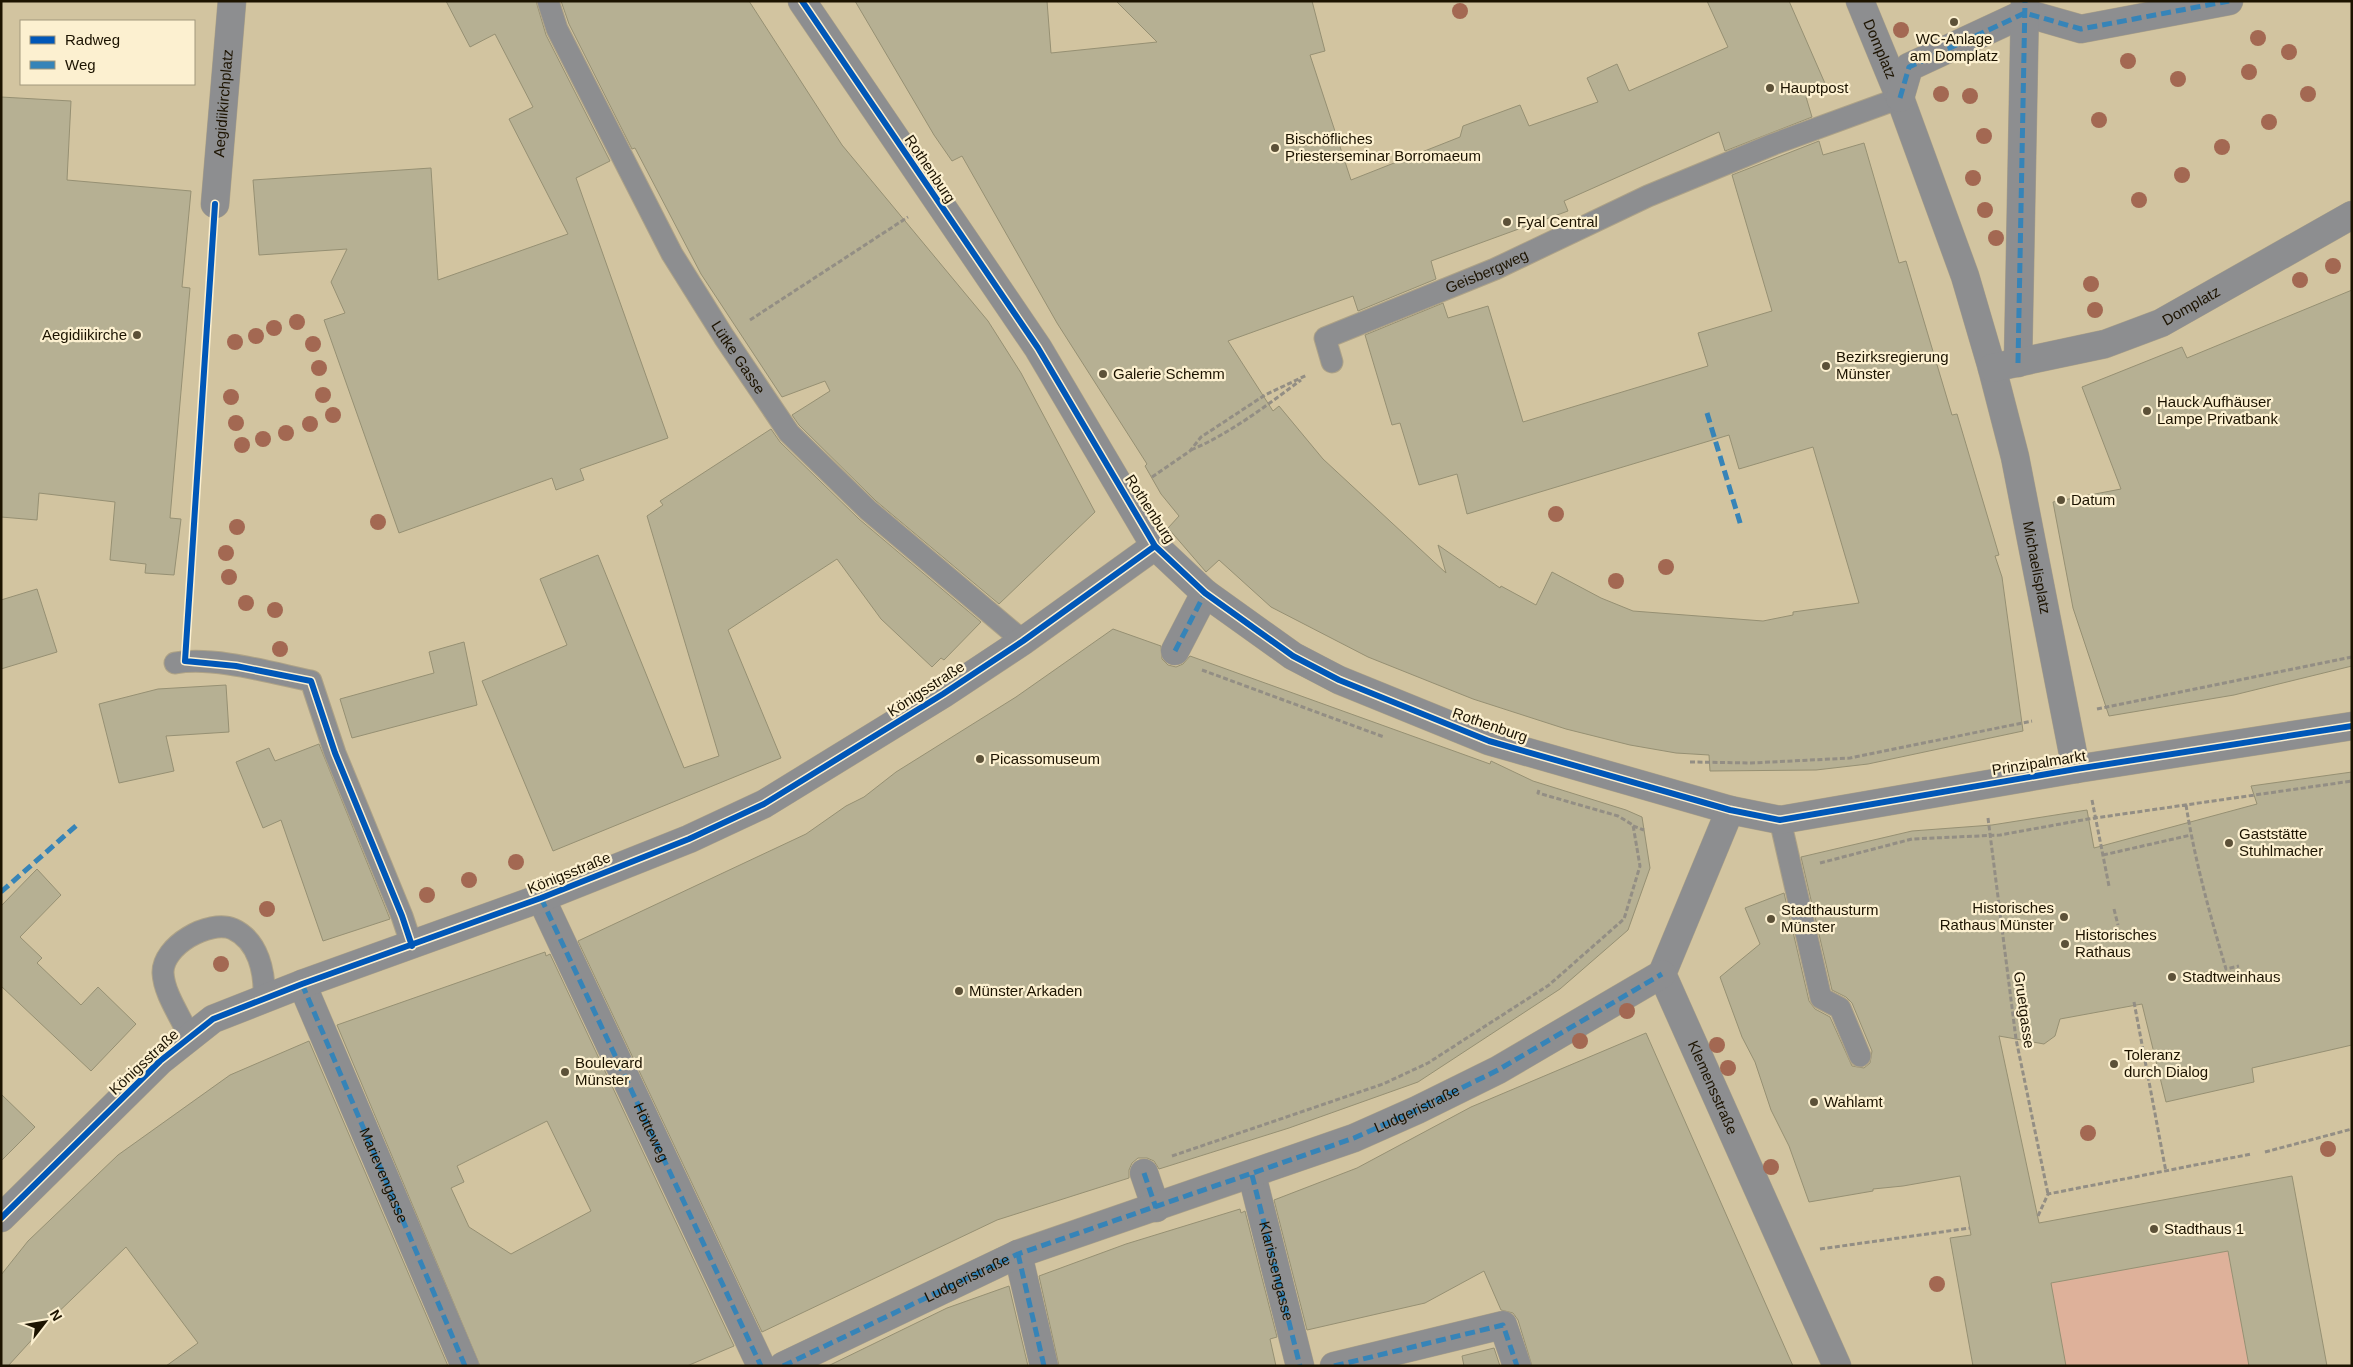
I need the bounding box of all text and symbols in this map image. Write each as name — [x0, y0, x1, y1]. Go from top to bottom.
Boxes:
street label: Domplatz — [1860, 16, 1900, 81]
marker: WC-Anlage am Domplatz — [1948, 16, 1960, 28]
legend — [20, 20, 195, 85]
place label: WC-Anlage am Domplatz — [1910, 30, 1998, 64]
text: Radweg — [65, 31, 120, 48]
street label: Aegidiikirchplatz — [210, 49, 236, 158]
text: Weg — [65, 56, 96, 73]
place label: Hauptpost — [1780, 79, 1849, 96]
marker: Hauptpost — [1764, 82, 1776, 94]
place label: Bischöfliches Priesterseminar Borromaeum — [1285, 130, 1481, 164]
street label: Rothenburg — [901, 131, 959, 206]
marker: Bischöfliches Priesterseminar Borromaeum — [1269, 142, 1281, 154]
place label: Fyal Central — [1517, 213, 1598, 230]
marker: Fyal Central — [1501, 216, 1513, 228]
street label: Geisbergweg — [1443, 245, 1531, 296]
street label: Domplatz — [2159, 282, 2223, 328]
street label: Lütke Gasse — [708, 318, 769, 397]
place label: Aegidiikirche — [42, 326, 127, 343]
marker: Aegidiikirche — [131, 329, 143, 341]
place label: Bezirksregierung Münster — [1836, 348, 1949, 382]
marker: Bezirksregierung Münster — [1820, 360, 1832, 372]
place label: Galerie Schemm — [1113, 365, 1225, 382]
marker: Galerie Schemm — [1097, 368, 1109, 380]
place label: Hauck Aufhäuser Lampe Privatbank — [2157, 393, 2278, 427]
marker: Hauck Aufhäuser Lampe Privatbank — [2141, 405, 2153, 417]
street label: Rothenburg — [1122, 471, 1179, 546]
place label: Datum — [2071, 491, 2115, 508]
marker: Datum — [2055, 494, 2067, 506]
street label: Michaelisplatz — [2020, 520, 2055, 615]
street label: Königsstraße — [884, 657, 967, 720]
street label: Rothenburg — [1450, 704, 1530, 745]
street label: Prinzipalmarkt — [1991, 747, 2088, 778]
place label: Picassomuseum — [990, 750, 1100, 767]
marker: Picassomuseum — [974, 753, 986, 765]
place label: Gaststätte Stuhlmacher — [2239, 825, 2323, 859]
marker: Gaststätte Stuhlmacher — [2223, 837, 2235, 849]
street label: Königsstraße — [525, 848, 613, 897]
place label: Historisches Rathaus Münster — [1940, 899, 2054, 933]
place label: Stadthausturm Münster — [1781, 901, 1879, 935]
marker: Historisches Rathaus Münster — [2058, 911, 2070, 923]
marker: Stadthausturm Münster — [1765, 913, 1777, 925]
place label: Historisches Rathaus — [2075, 926, 2157, 960]
marker: Historisches Rathaus — [2059, 938, 2071, 950]
place label: Stadtweinhaus — [2182, 968, 2280, 985]
street label: Gruetgasse — [2011, 970, 2038, 1050]
marker: Stadtweinhaus — [2166, 971, 2178, 983]
place label: Münster Arkaden — [969, 982, 1082, 999]
marker: Münster Arkaden — [953, 985, 965, 997]
street label: Königsstraße — [106, 1025, 182, 1098]
street label: Klemensstraße — [1685, 1038, 1742, 1137]
place label: Toleranz durch Dialog — [2124, 1046, 2208, 1080]
place label: Boulevard Münster — [575, 1054, 643, 1088]
marker: Toleranz durch Dialog — [2108, 1058, 2120, 1070]
marker: Boulevard Münster — [559, 1066, 571, 1078]
street label: Ludgeristraße — [1371, 1081, 1462, 1136]
place label: Wahlamt — [1824, 1093, 1883, 1110]
marker: Wahlamt — [1808, 1096, 1820, 1108]
street label: Hötteweg — [630, 1100, 673, 1164]
street label: Marievengasse — [356, 1125, 412, 1225]
street label: Klarissengasse — [1256, 1219, 1297, 1322]
place label: Stadthaus 1 — [2164, 1220, 2244, 1237]
marker: Stadthaus 1 — [2148, 1223, 2160, 1235]
street label: Ludgeristraße — [921, 1250, 1012, 1305]
north arrow — [20, 1297, 70, 1347]
text: N — [47, 1307, 66, 1324]

